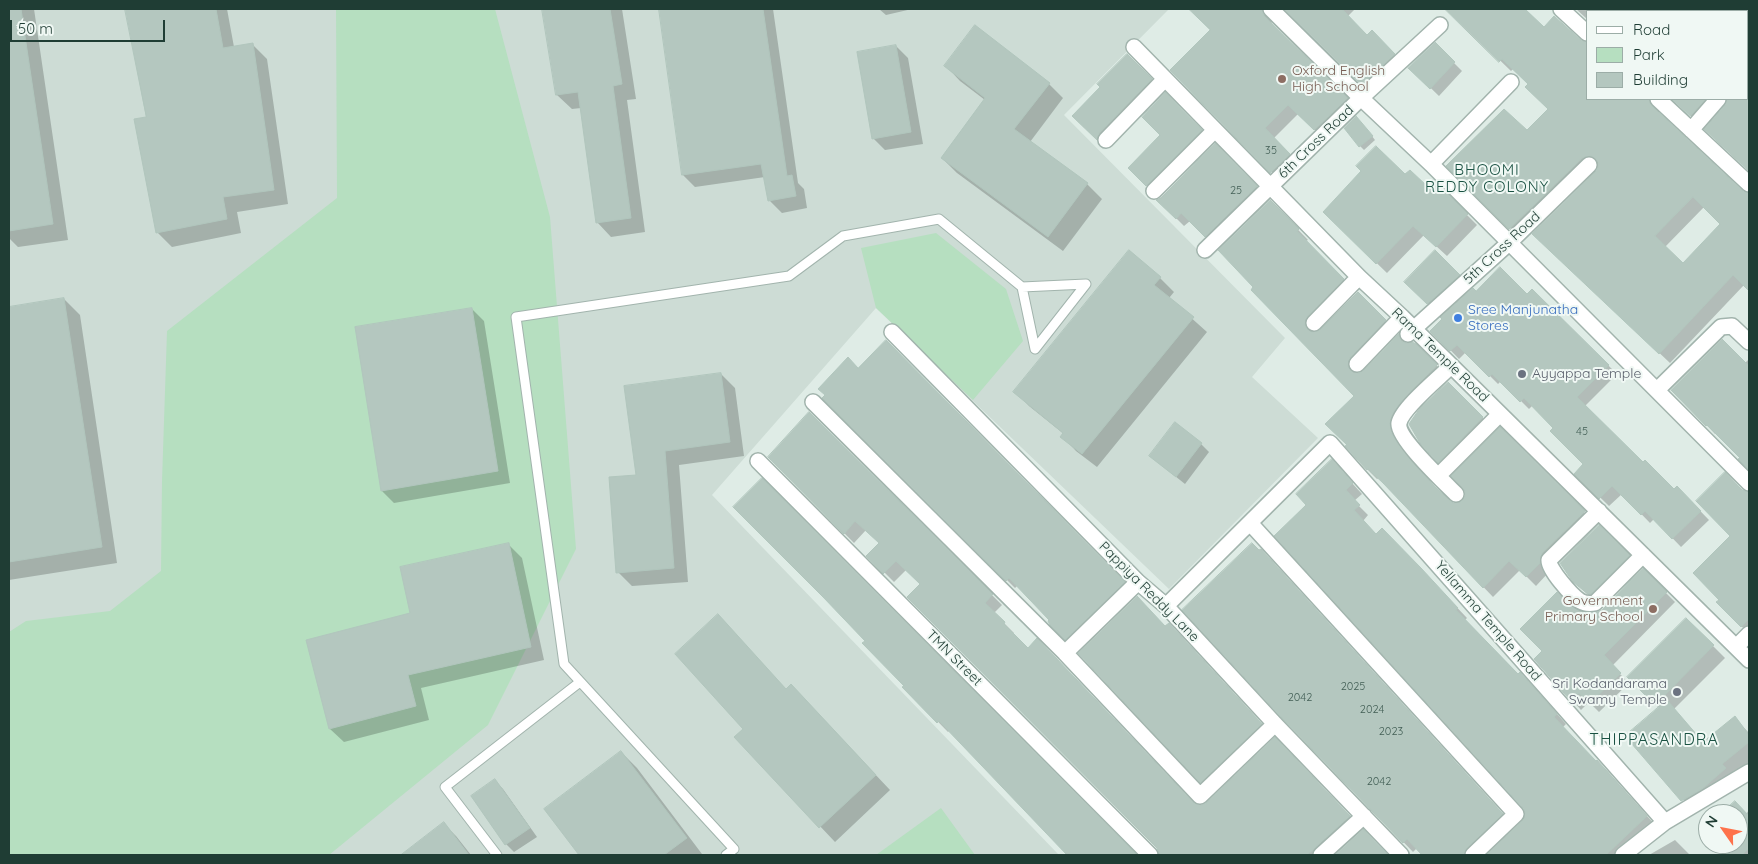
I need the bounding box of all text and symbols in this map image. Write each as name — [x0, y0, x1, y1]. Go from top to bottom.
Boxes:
scale bar — [12, 10, 168, 42]
legend — [1586, 10, 1748, 100]
text: 50 m — [18, 19, 53, 38]
text: Road — [1633, 20, 1670, 39]
text: Park — [1633, 45, 1665, 64]
place label: Oxford English High School — [1292, 63, 1385, 95]
text: Building — [1633, 70, 1688, 89]
marker: Oxford English High School — [1276, 73, 1288, 85]
street label: 6th Cross Road — [1275, 102, 1357, 182]
house number: 35 — [1265, 144, 1277, 158]
district label: BHOOMI REDDY COLONY — [1423, 161, 1551, 196]
house number: 25 — [1230, 184, 1242, 198]
street label: 5th Cross Road — [1460, 208, 1544, 288]
place label: Sree Manjunatha Stores — [1468, 302, 1578, 334]
street label: Rama Temple Road — [1388, 304, 1492, 406]
marker: Sree Manjunatha Stores — [1452, 312, 1464, 324]
place label: Ayyappa Temple — [1532, 366, 1641, 382]
marker: Ayyappa Temple — [1516, 368, 1528, 380]
house number: 45 — [1576, 425, 1588, 439]
street label: Pappiya Reddy Lane — [1095, 538, 1203, 646]
street label: Yellamma Temple Road — [1431, 558, 1545, 684]
place label: Government Primary School — [1545, 593, 1643, 626]
marker: Government Primary School — [1647, 603, 1659, 615]
street label: TMN Street — [922, 626, 986, 690]
place label: Sri Kodandarama Swamy Temple — [1552, 676, 1667, 709]
house number: 2025 — [1341, 680, 1365, 694]
marker: Sri Kodandarama Swamy Temple — [1671, 686, 1683, 698]
house number: 2042 — [1288, 691, 1312, 705]
house number: 2024 — [1360, 703, 1384, 717]
house number: 2023 — [1379, 725, 1403, 739]
district label: THIPPASANDRA — [1588, 730, 1720, 750]
house number: 2042 — [1367, 775, 1391, 789]
north arrow — [1698, 804, 1748, 854]
text: N — [1701, 812, 1722, 831]

